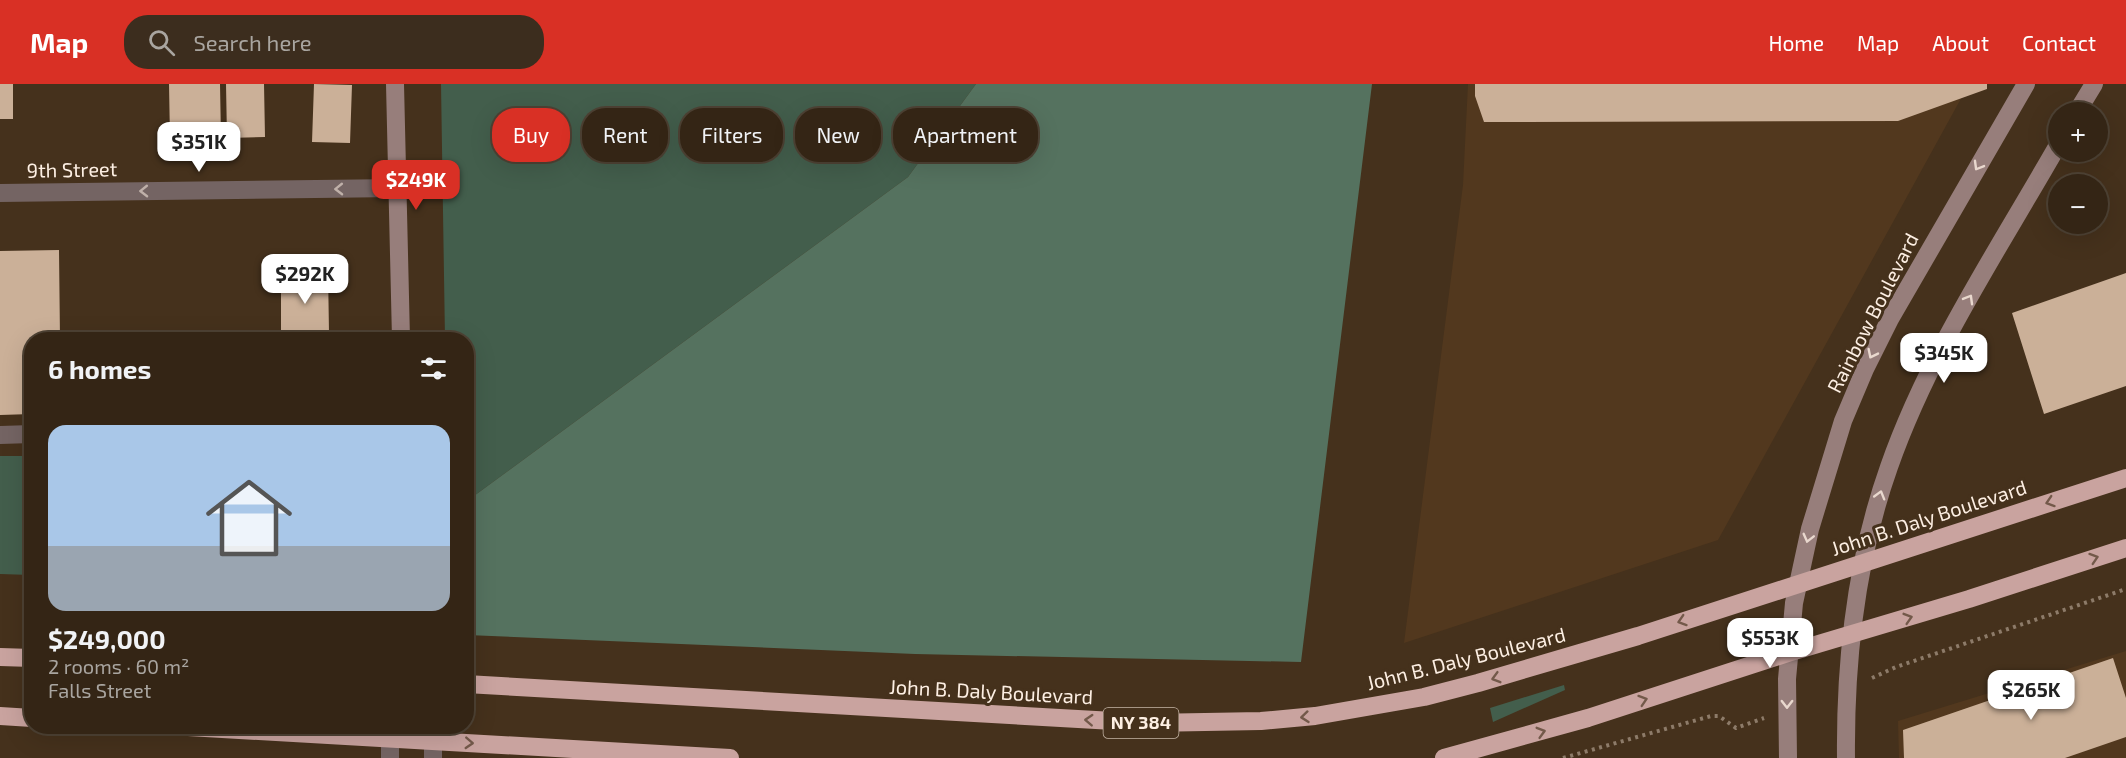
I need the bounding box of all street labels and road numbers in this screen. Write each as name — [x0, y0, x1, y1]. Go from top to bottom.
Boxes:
street label: 9th Street — [26, 156, 118, 182]
street label: Rainbow Boulevard — [1822, 229, 1923, 396]
street label: John B. Daly Boulevard — [1828, 474, 2030, 560]
street label: John B. Daly Boulevard — [1364, 622, 1568, 694]
street label: John B. Daly Boulevard — [888, 674, 1094, 708]
road number: NY 384 — [1104, 708, 1178, 738]

